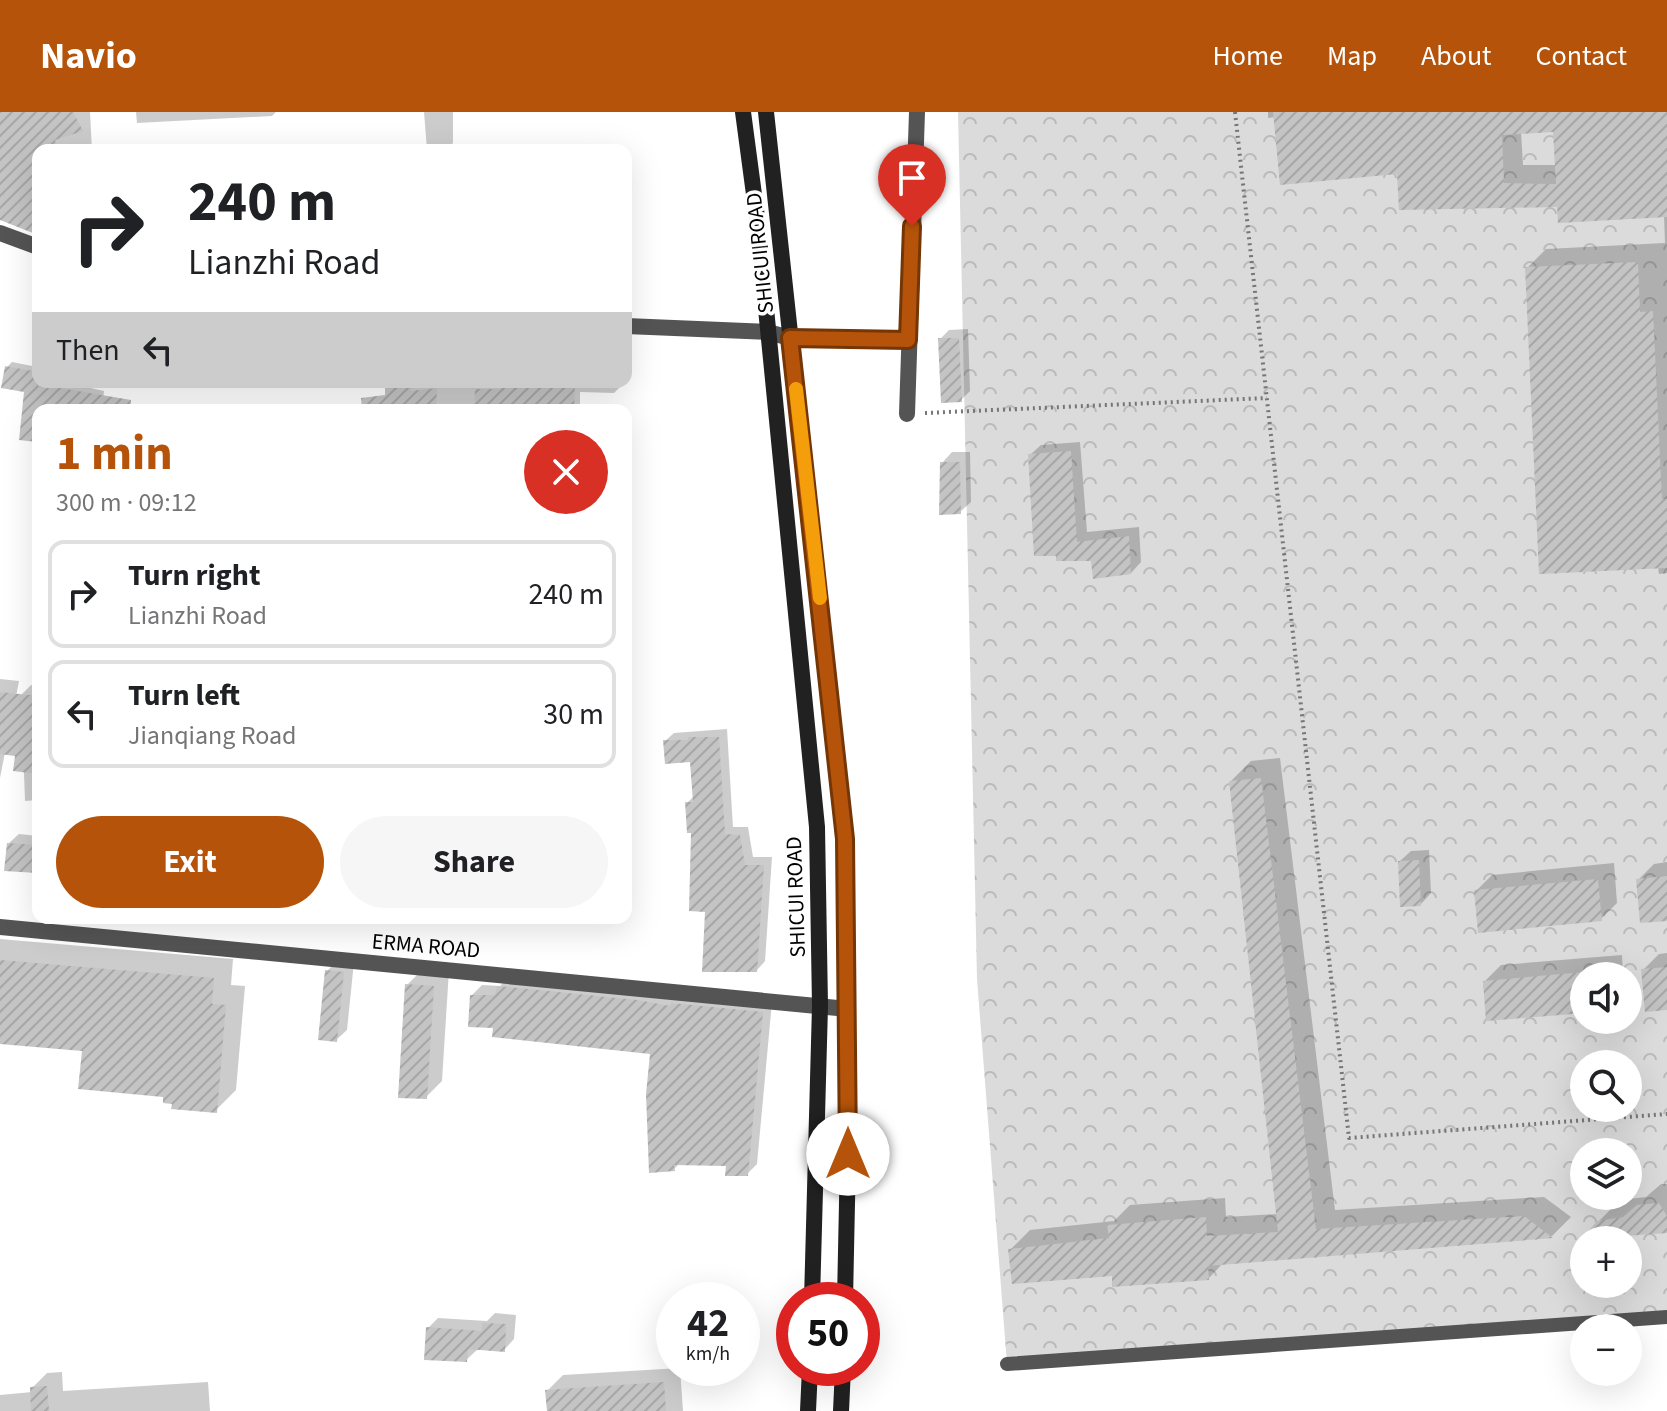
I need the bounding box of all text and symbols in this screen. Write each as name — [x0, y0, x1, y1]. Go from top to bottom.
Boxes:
text: Navio — [40, 29, 137, 83]
text: Home — [1212, 36, 1283, 76]
text: Map — [1327, 36, 1377, 76]
text: About — [1421, 36, 1492, 76]
text: Contact — [1536, 36, 1627, 76]
pin — [878, 144, 946, 226]
icon: arrive — [890, 156, 934, 200]
text: 240 m — [188, 163, 336, 242]
icon: right — [56, 176, 160, 280]
street label: SHICUI ROAD — [738, 191, 782, 315]
text: Lianzhi Road — [188, 237, 380, 288]
icon: left — [136, 328, 180, 372]
text: Then — [56, 329, 120, 372]
text: 1 min — [56, 420, 173, 488]
button: close — [524, 430, 608, 514]
text: 300 m · 09:12 — [56, 484, 197, 521]
text: Turn right — [128, 554, 260, 597]
icon: right — [60, 572, 104, 616]
text: 240 m — [528, 573, 604, 616]
text: Lianzhi Road — [128, 597, 267, 634]
text: Turn left — [128, 674, 240, 717]
icon: left — [60, 692, 104, 736]
text: 30 m — [543, 693, 604, 736]
text: Jianqiang Road — [128, 717, 296, 754]
button: Exit — [56, 816, 324, 908]
button: Share — [340, 816, 608, 908]
street label: SHICUI ROAD — [778, 836, 814, 958]
street label: ERMA ROAD — [370, 925, 482, 967]
map controls — [1570, 962, 1642, 1386]
button: sound — [1570, 962, 1642, 1034]
button: search — [1570, 1050, 1642, 1122]
position arrow — [806, 1112, 890, 1196]
button: layers — [1570, 1138, 1642, 1210]
button: + — [1570, 1226, 1642, 1298]
speed limit sign: 50 — [776, 1282, 880, 1386]
text: 42 — [687, 1295, 729, 1352]
button: − — [1570, 1314, 1642, 1386]
text: km/h — [686, 1340, 730, 1368]

